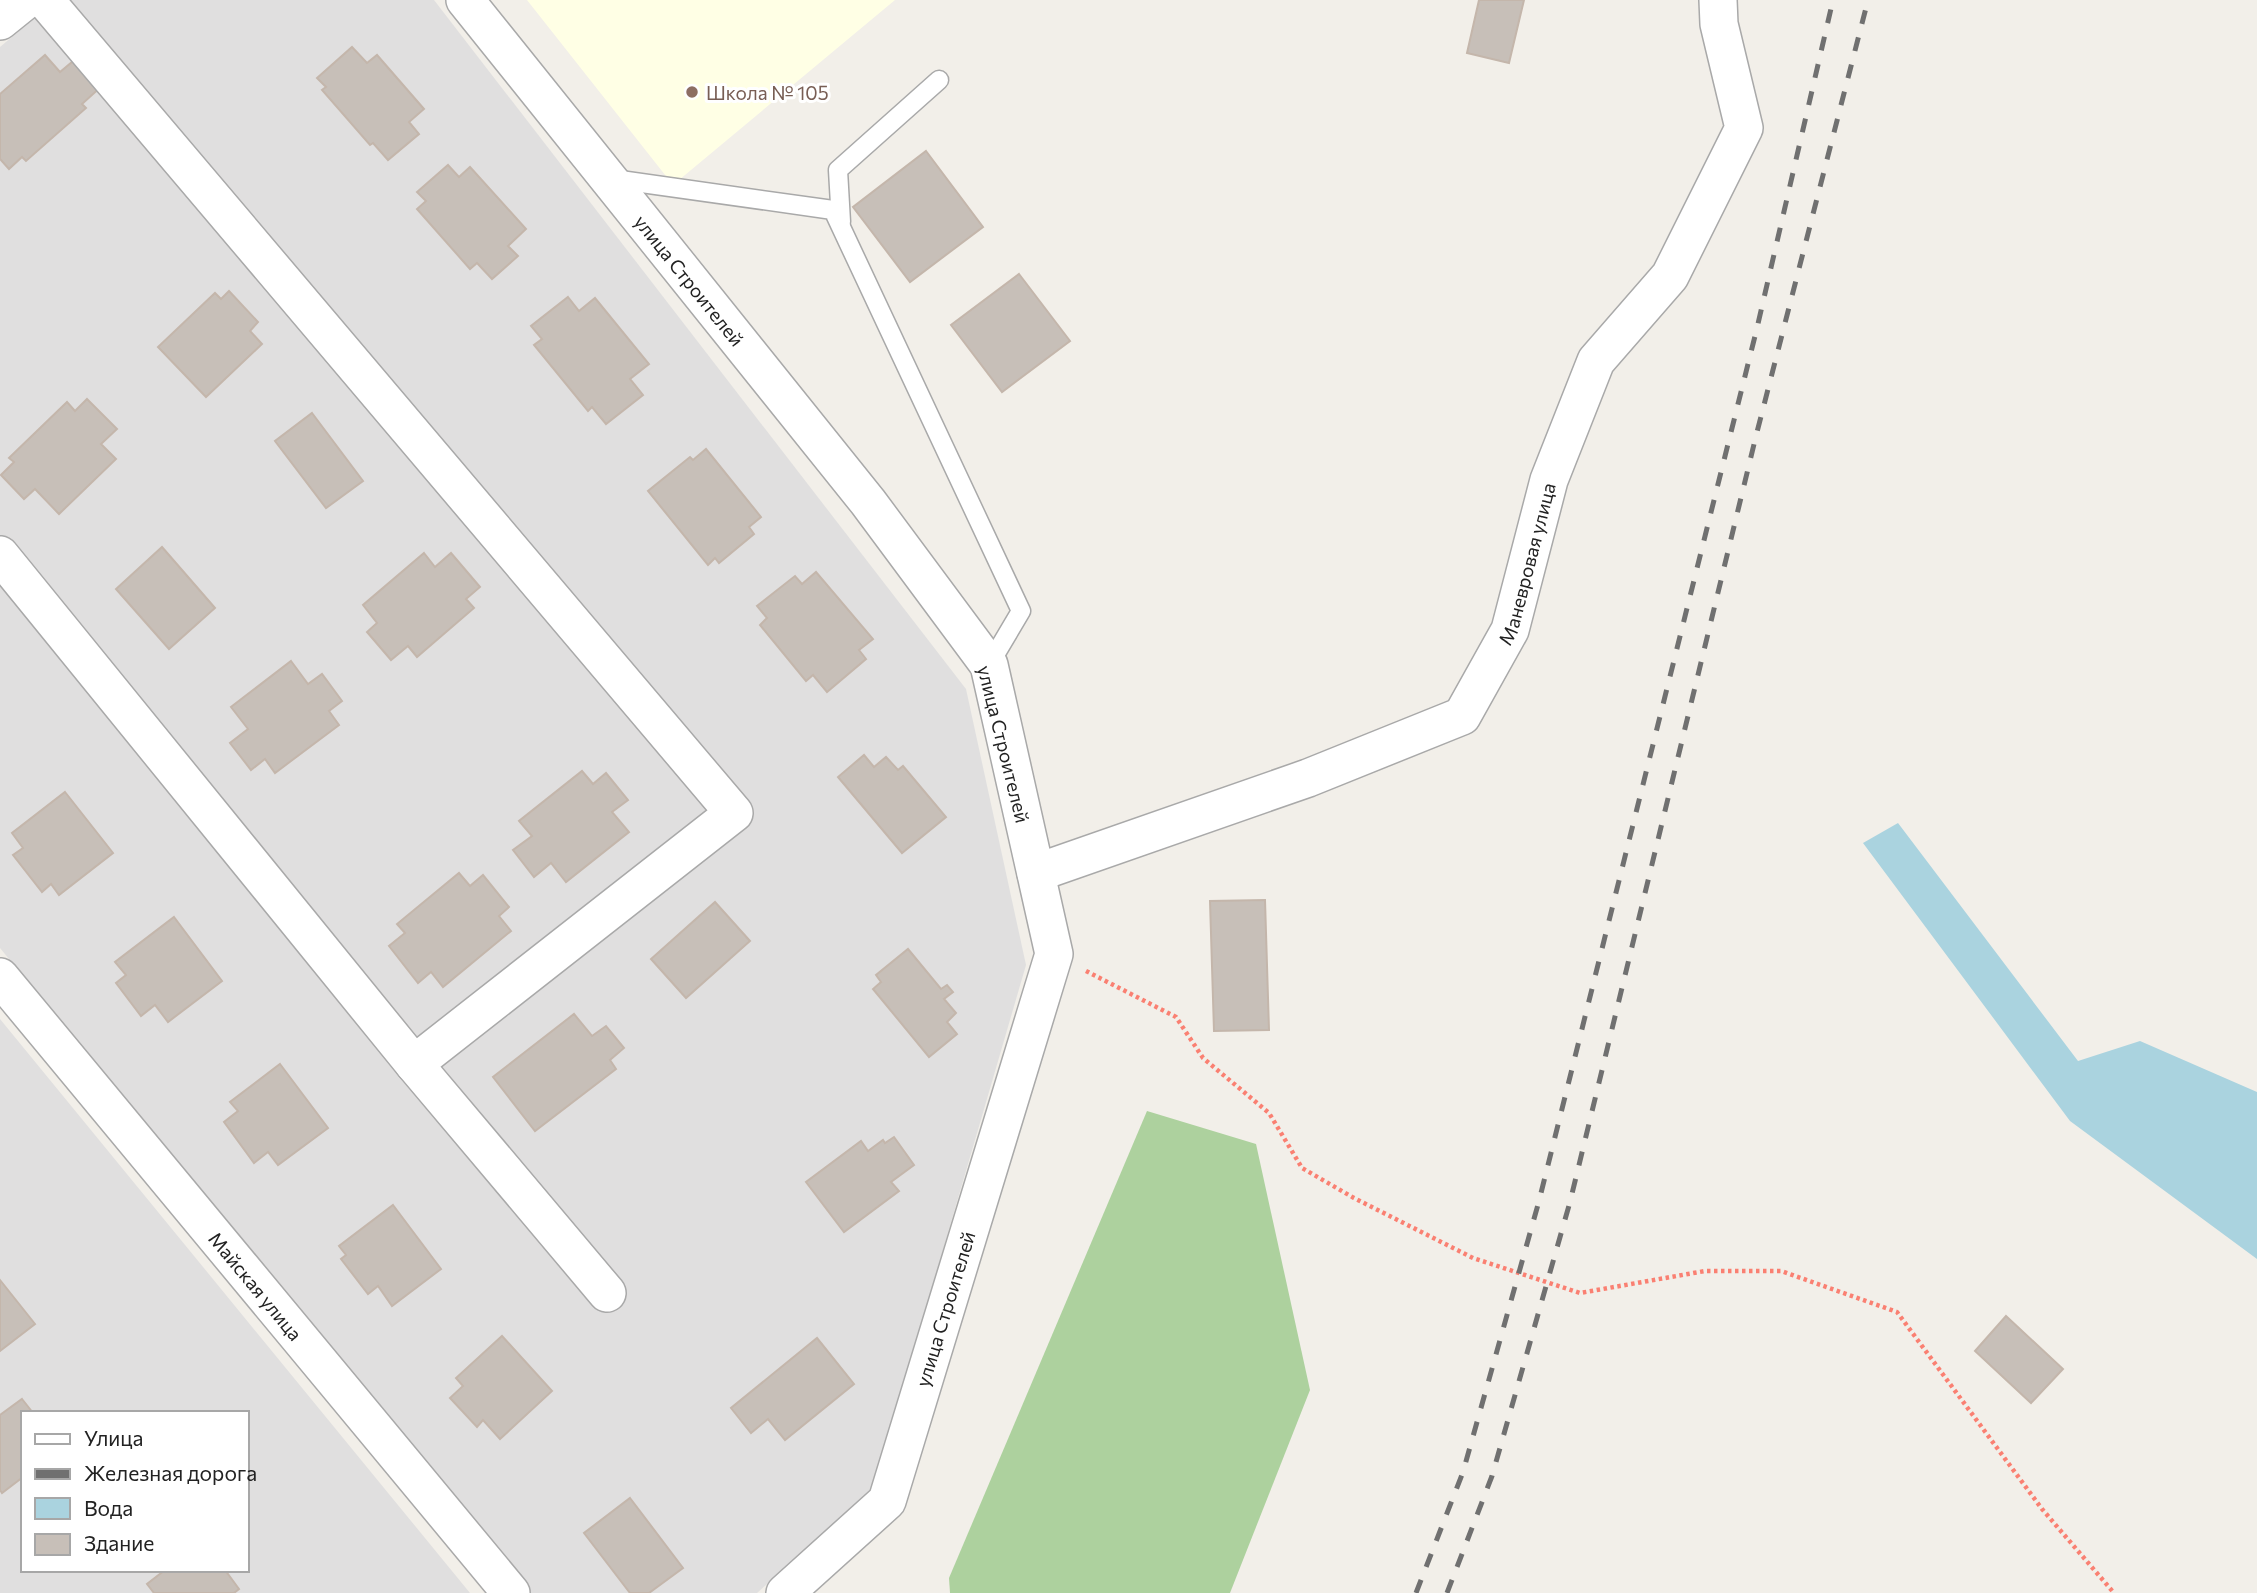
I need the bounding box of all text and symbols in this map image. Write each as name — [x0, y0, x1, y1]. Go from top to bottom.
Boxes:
place label: Школа № 105 — [706, 81, 829, 104]
marker: Школа № 105 — [684, 84, 700, 100]
street label: улица Строителей — [630, 210, 749, 350]
street label: Маневровая улица — [1493, 480, 1559, 649]
street label: улица Строителей — [973, 663, 1035, 825]
street label: Майская улица — [204, 1227, 308, 1344]
street label: улица Строителей — [910, 1228, 980, 1390]
legend — [21, 1411, 248, 1572]
text: Улица — [84, 1425, 143, 1450]
text: Железная дорога — [84, 1460, 257, 1485]
text: Вода — [84, 1495, 133, 1520]
text: Здание — [84, 1530, 154, 1555]

